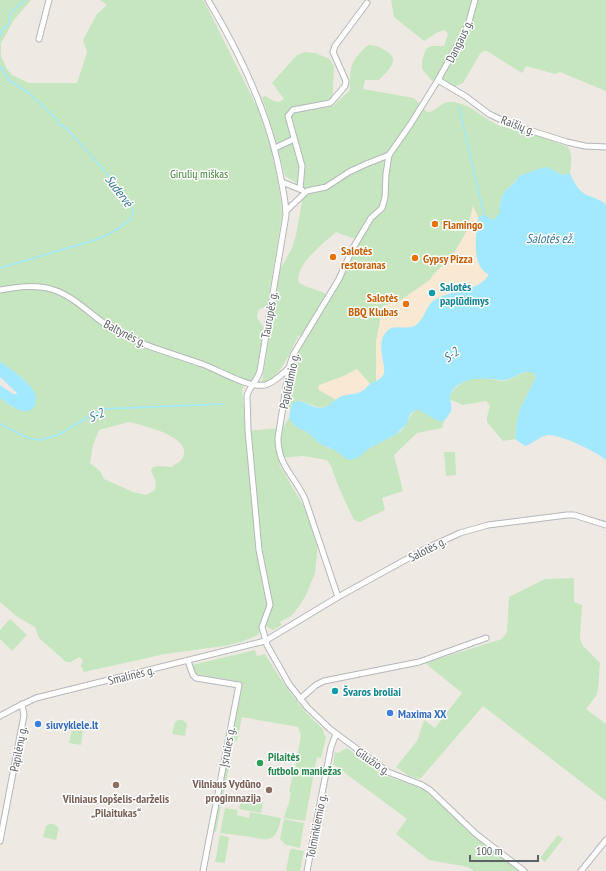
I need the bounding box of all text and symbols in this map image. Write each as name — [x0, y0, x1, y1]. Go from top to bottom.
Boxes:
street label: Dangaus g. — [442, 17, 476, 65]
street label: Raišių g. — [499, 112, 537, 138]
park label: Girulių miškas — [170, 166, 228, 181]
water label: Sudervė — [101, 171, 138, 212]
place label: Flamingo — [443, 217, 483, 232]
marker: Flamingo — [430, 219, 440, 229]
water label: Salotės ež. — [526, 230, 575, 247]
place label: Salotės restoranas — [341, 243, 386, 272]
place label: Gypsy Pizza — [423, 251, 473, 266]
marker: Salotės restoranas — [328, 252, 338, 262]
marker: Gypsy Pizza — [410, 253, 420, 263]
place label: Salotės paplūdimys — [440, 279, 489, 308]
marker: Salotės paplūdimys — [427, 288, 437, 298]
place label: Salotės BBQ Klubas — [348, 290, 398, 319]
street label: Taurupės g. — [258, 291, 280, 339]
marker: Salotės BBQ Klubas — [401, 299, 411, 309]
street label: Baltynės g. — [101, 316, 149, 350]
water label: S-2 — [440, 343, 463, 366]
street label: Paplūdimio g. — [276, 352, 302, 410]
water label: S-2 — [86, 404, 107, 426]
street label: Salotės g. — [406, 533, 448, 565]
street label: Smalinės g. — [106, 662, 156, 688]
place label: Švaros broliai — [343, 684, 401, 699]
marker: Švaros broliai — [330, 686, 340, 696]
place label: Maxima XX — [398, 706, 447, 721]
marker: Maxima XX — [385, 708, 395, 718]
place label: siuvyklele.lt — [46, 717, 99, 732]
marker: siuvyklele.lt — [33, 719, 43, 729]
street label: Papilėnų g. — [6, 725, 30, 773]
street label: Įsruties g. — [216, 726, 238, 768]
street label: Gilužio g. — [353, 744, 393, 778]
place label: Pilaitės futbolo maniežas — [268, 749, 341, 778]
marker: Pilaitės futbolo maniežas — [255, 758, 265, 768]
place label: Vilniaus Vydūno progimnazija — [191, 776, 262, 805]
marker: Vilniaus lopšelis-darželis „Pilaitukas“ — [111, 780, 121, 790]
marker: Vilniaus Vydūno progimnazija — [264, 785, 274, 795]
place label: Vilniaus lopšelis-darželis „Pilaitukas“ — [62, 791, 169, 820]
street label: Tolminkiemio g. — [302, 792, 330, 860]
scale bar — [470, 837, 538, 863]
text: 100 m — [476, 843, 503, 858]

